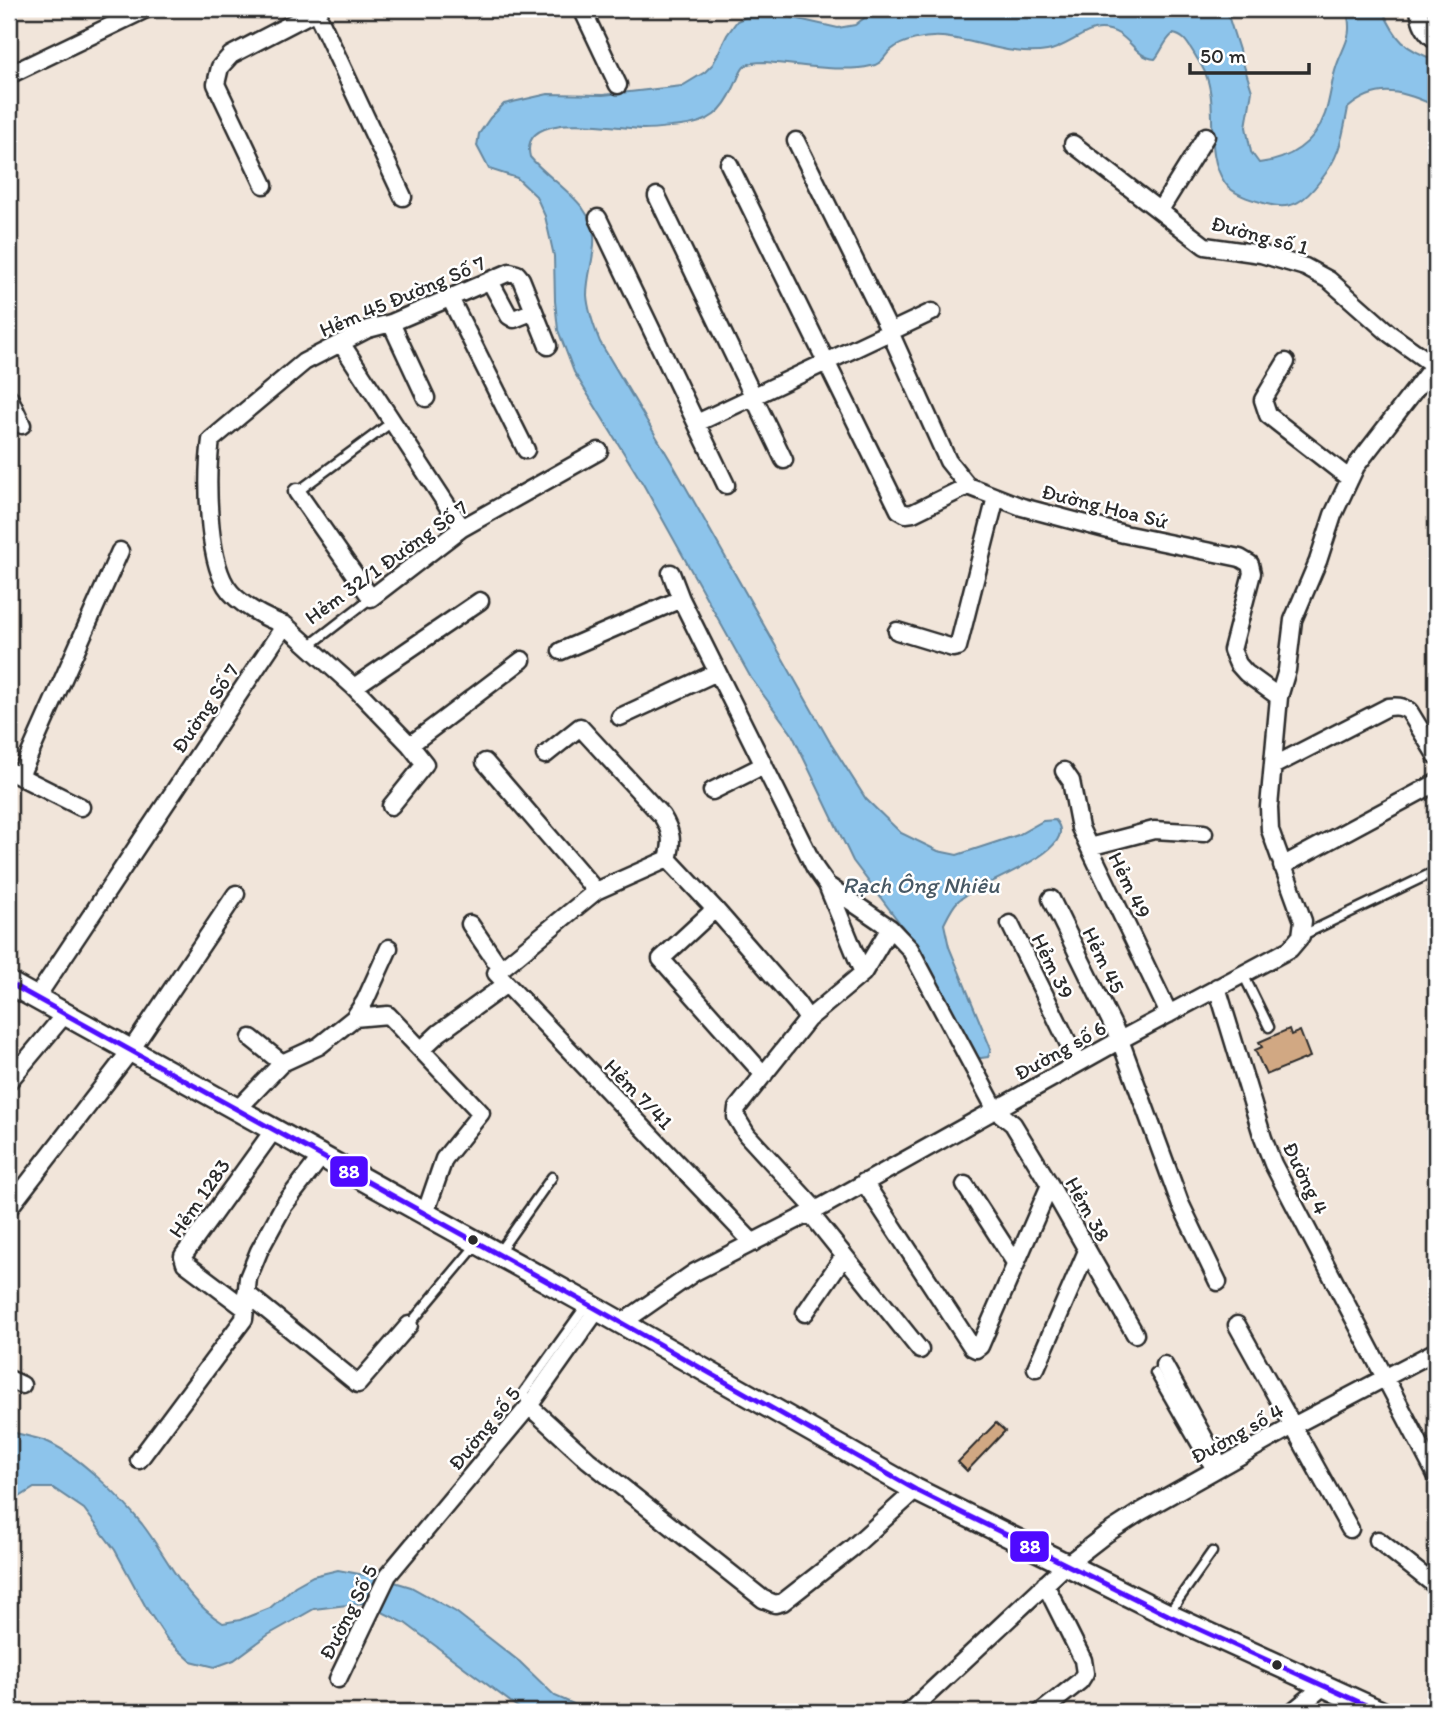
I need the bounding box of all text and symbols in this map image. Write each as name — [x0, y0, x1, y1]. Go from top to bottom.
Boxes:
scale bar — [1190, 32, 1308, 76]
text: 50 m — [1200, 43, 1247, 68]
street label: Đường số 1 — [1209, 210, 1311, 260]
street label: Hẻm 45 Đường Số 7 — [315, 250, 489, 342]
street label: Đường Hoa Sứ — [1039, 478, 1171, 534]
street label: Hẻm 32/1 Đường Số 7 — [300, 495, 472, 629]
street label: Đường Số 7 — [166, 659, 244, 757]
street label: Hẻm 49 — [1103, 848, 1157, 922]
water label: Rạch Ông Nhiêu — [843, 871, 1000, 899]
street label: Hẻm 45 — [1077, 923, 1131, 997]
street label: Hẻm 39 — [1027, 929, 1079, 1003]
street label: Đường số 6 — [1010, 1015, 1110, 1085]
street label: Hẻm 7/41 — [599, 1053, 679, 1135]
street label: Đường 4 — [1278, 1138, 1334, 1219]
street label: Hẻm 1283 — [163, 1154, 235, 1242]
line badge: 88 — [329, 1155, 369, 1188]
text: 88 — [339, 1160, 360, 1183]
street label: Hẻm 38 — [1060, 1172, 1116, 1246]
unlabelled marker — [466, 1233, 480, 1247]
street label: Đường số 5 — [443, 1381, 525, 1475]
street label: Đường số 4 — [1186, 1397, 1288, 1469]
line badge: 88 — [1009, 1530, 1050, 1563]
text: 88 — [1020, 1535, 1041, 1558]
street label: Đường Số 5 — [313, 1560, 383, 1664]
unlabelled marker — [1270, 1658, 1284, 1672]

